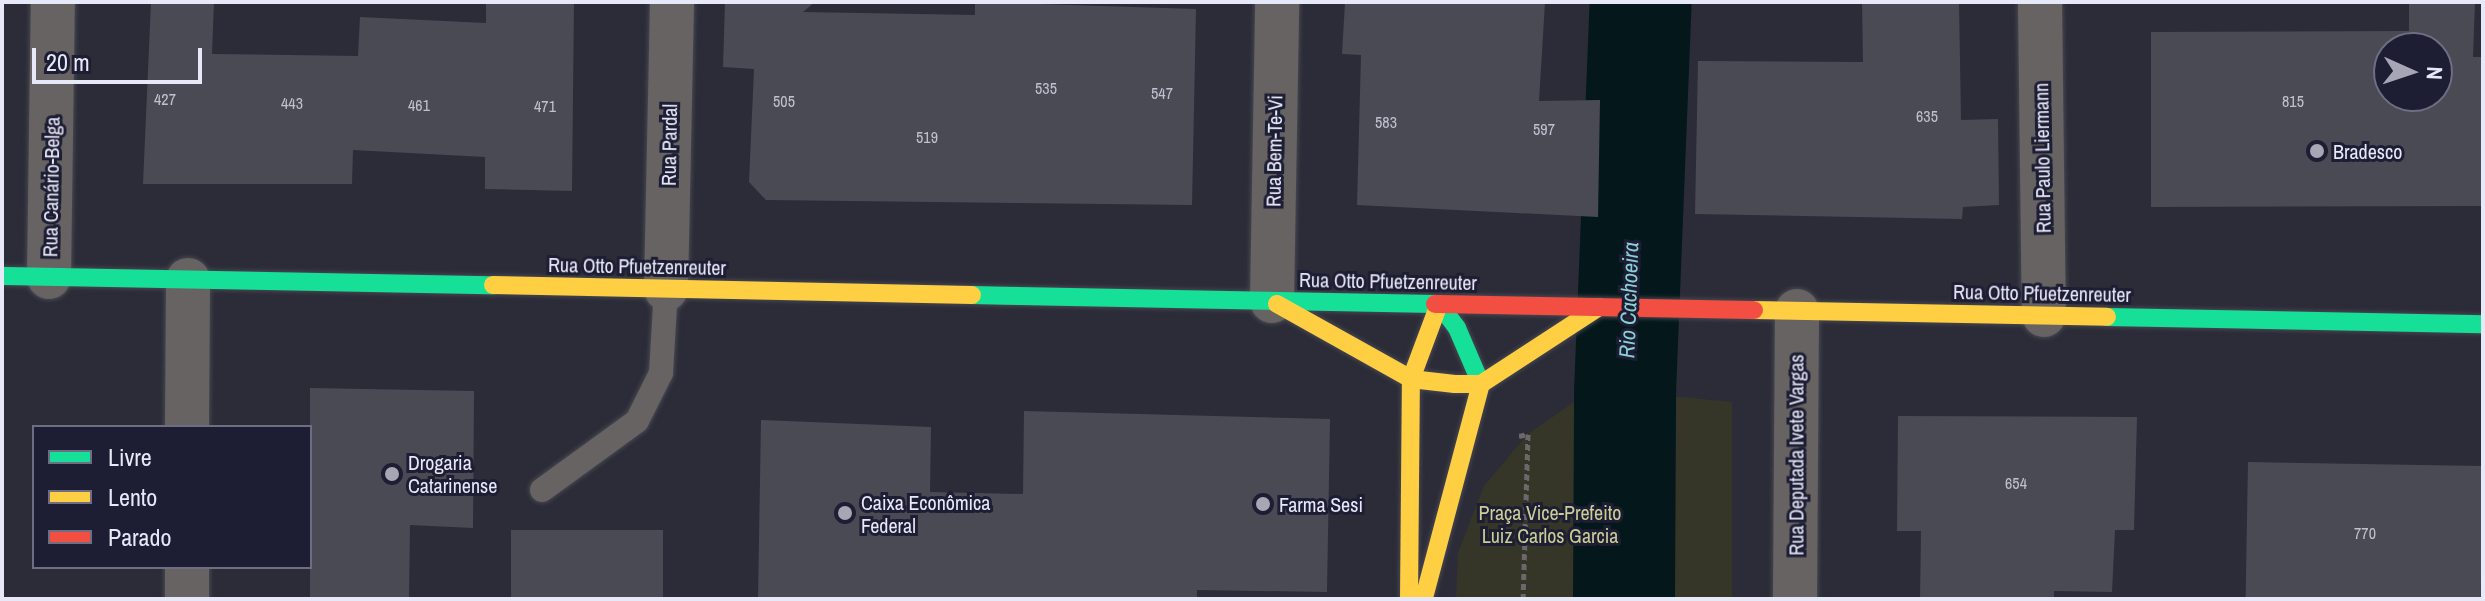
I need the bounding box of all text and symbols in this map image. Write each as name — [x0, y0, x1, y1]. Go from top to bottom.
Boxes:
scale bar — [36, 32, 206, 82]
north arrow — [2373, 32, 2453, 112]
text: 20 m — [46, 46, 90, 78]
text: N — [2420, 66, 2450, 80]
house number: 535 — [1035, 78, 1057, 98]
house number: 547 — [1151, 83, 1173, 103]
street label: Rua Paulo Liermann — [2029, 83, 2055, 233]
house number: 427 — [154, 89, 176, 109]
house number: 505 — [773, 91, 795, 111]
house number: 815 — [2282, 91, 2304, 111]
house number: 443 — [281, 93, 303, 113]
house number: 461 — [408, 95, 430, 115]
street label: Rua Bem-Te-Vi — [1261, 95, 1287, 207]
house number: 471 — [534, 96, 556, 116]
street label: Rua Pardal — [656, 104, 682, 186]
house number: 635 — [1916, 106, 1938, 126]
house number: 583 — [1375, 112, 1397, 132]
street label: Rua Canário-Belga — [38, 117, 64, 257]
house number: 597 — [1533, 119, 1555, 139]
house number: 519 — [916, 127, 938, 147]
place label: Bradesco — [2333, 139, 2402, 163]
marker: Bradesco — [2308, 142, 2326, 160]
water label: Rio Cachoeira — [1614, 241, 1644, 359]
street label: Rua Otto Pfuetzenreuter — [548, 252, 726, 280]
street label: Rua Otto Pfuetzenreuter — [1299, 267, 1477, 295]
street label: Rua Otto Pfuetzenreuter — [1953, 279, 2131, 307]
street label: Rua Deputada Ivete Vargas — [1784, 354, 1808, 556]
legend — [32, 425, 312, 569]
text: Livre — [108, 441, 152, 473]
place label: Drogaria Catarinense — [408, 450, 497, 497]
marker: Drogaria Catarinense — [383, 465, 401, 483]
house number: 654 — [2005, 473, 2027, 493]
text: Lento — [108, 481, 157, 513]
place label: Caixa Econômica Federal — [861, 490, 990, 537]
place label: Farma Sesi — [1279, 492, 1363, 516]
marker: Farma Sesi — [1254, 495, 1272, 513]
park label: Praça Vice-Prefeito Luiz Carlos Garcia — [1479, 501, 1621, 548]
marker: Caixa Econômica Federal — [836, 504, 854, 522]
text: Parado — [108, 521, 171, 553]
house number: 770 — [2354, 523, 2376, 543]

